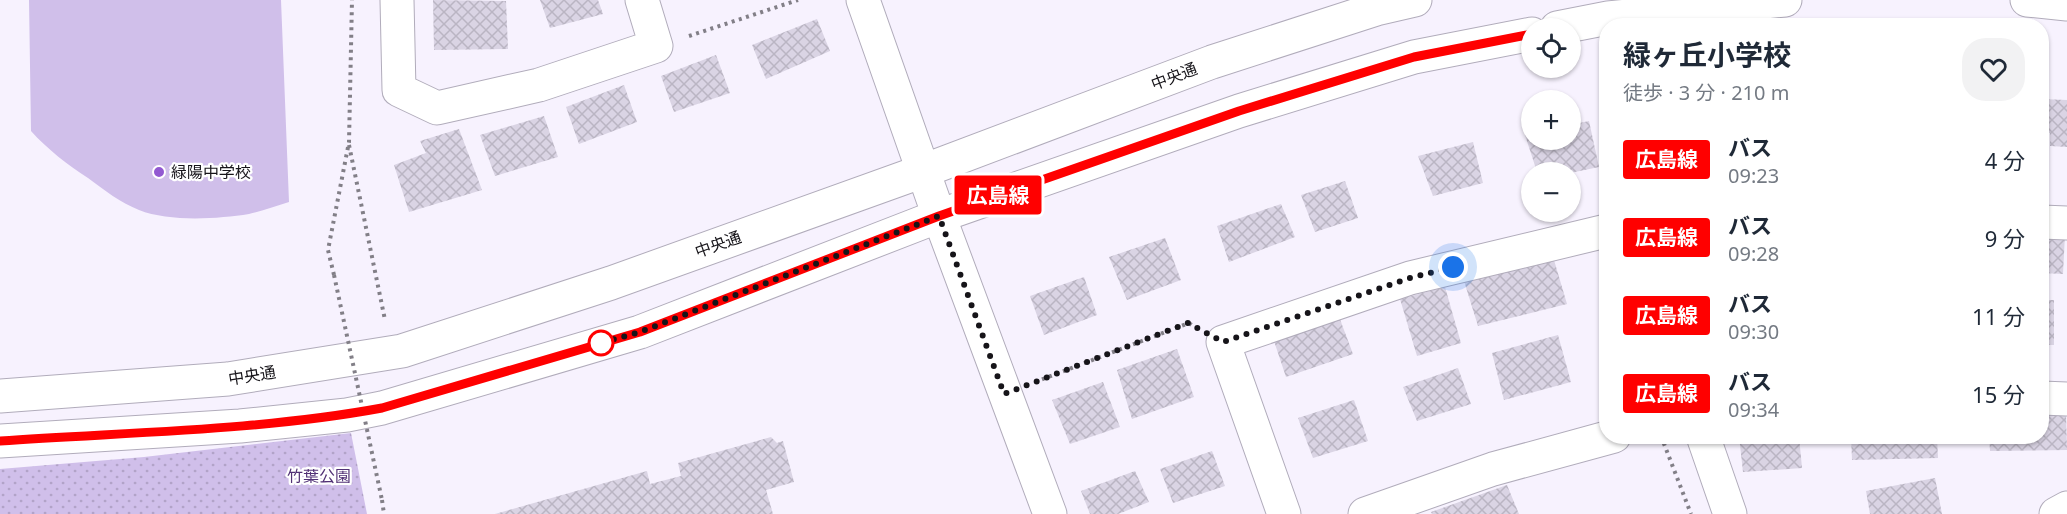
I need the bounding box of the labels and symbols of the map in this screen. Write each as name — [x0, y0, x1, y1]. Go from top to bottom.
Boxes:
street label: 中央通 — [1148, 57, 1200, 95]
place label: 緑陽中学校 — [171, 161, 251, 183]
marker: 緑陽中学校 — [152, 165, 166, 179]
line badge: 広島線 — [964, 176, 1032, 214]
street label: 中央通 — [692, 225, 744, 263]
your location — [1438, 252, 1468, 282]
unlabelled marker — [588, 330, 614, 356]
street label: 中央通 — [227, 360, 277, 390]
park label: 竹葉公園 — [287, 465, 351, 487]

